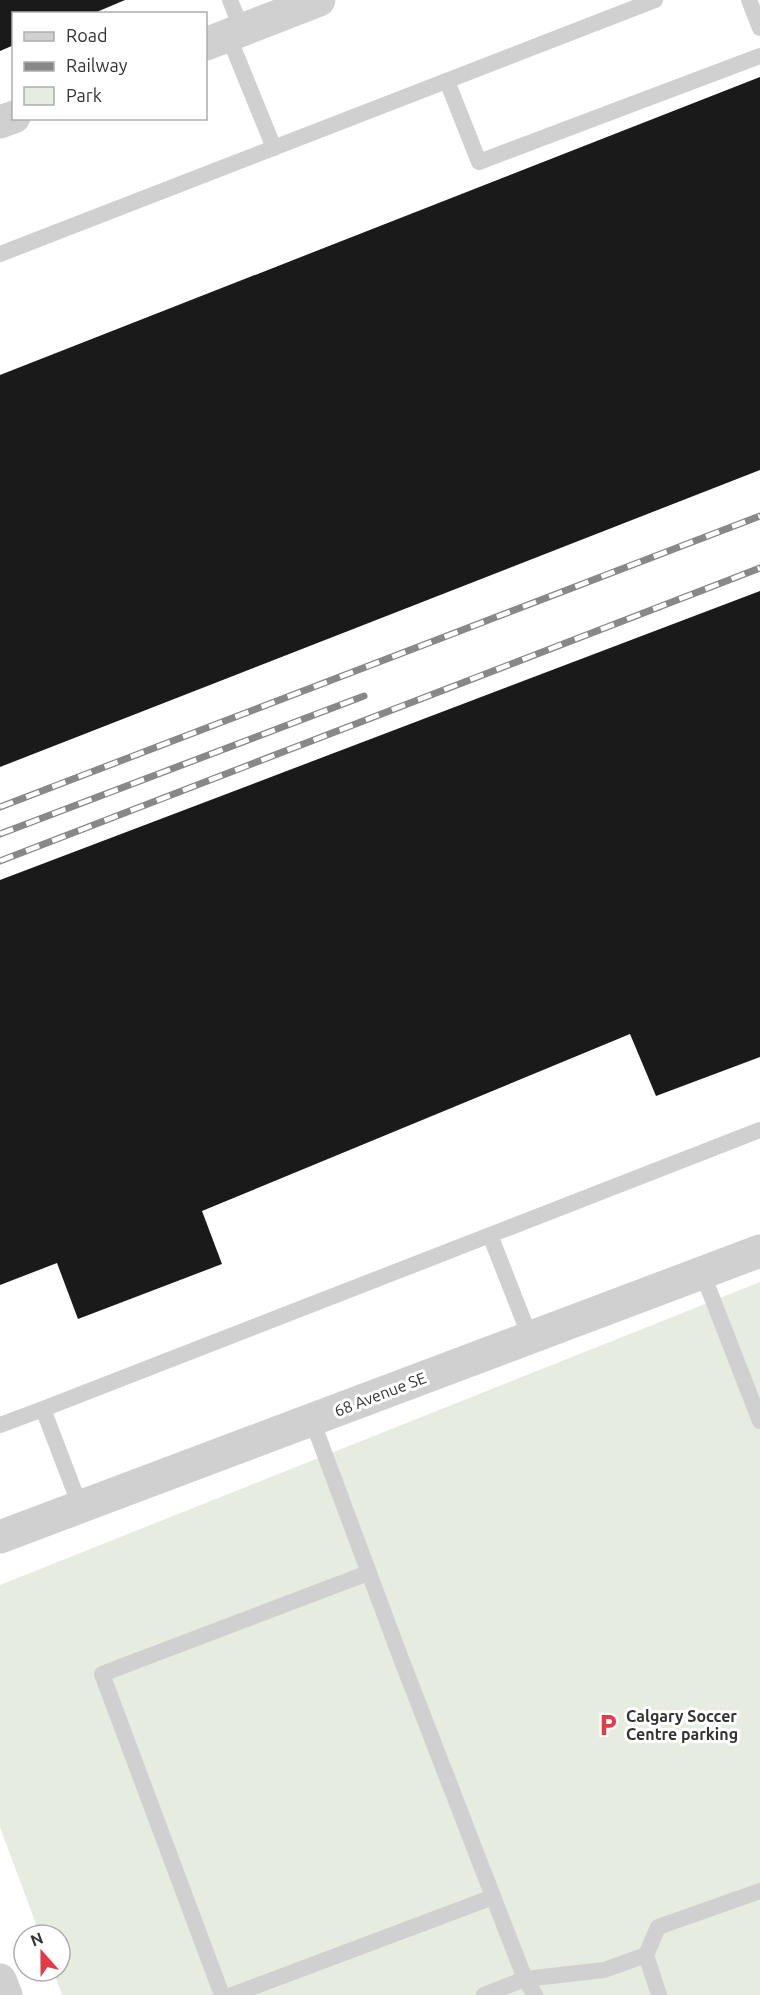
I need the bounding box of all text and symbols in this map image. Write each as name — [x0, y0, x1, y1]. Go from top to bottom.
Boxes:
legend — [12, 12, 207, 120]
text: Road — [66, 25, 108, 45]
text: Railway — [66, 55, 128, 75]
text: Park — [66, 85, 102, 105]
street label: 68 Avenue SE — [332, 1368, 428, 1420]
place label: Calgary Soccer Centre parking — [626, 1707, 738, 1743]
parking icon: Calgary Soccer Centre parking — [595, 1712, 621, 1738]
north arrow — [12, 1923, 72, 1983]
text: N — [28, 1928, 45, 1950]

